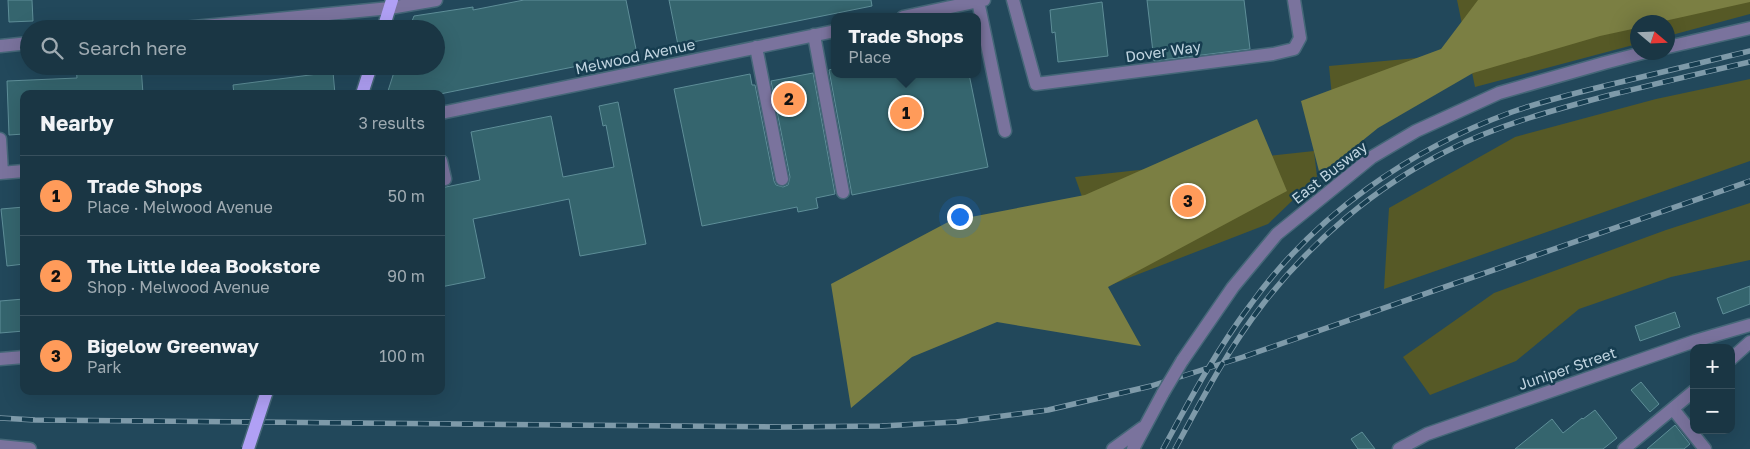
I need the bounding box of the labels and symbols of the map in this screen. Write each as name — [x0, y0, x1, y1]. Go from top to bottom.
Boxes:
north arrow — [1630, 15, 1675, 60]
street label: Melwood Avenue — [573, 34, 697, 78]
street label: Dover Way — [1124, 37, 1202, 65]
pin: 2 — [773, 80, 805, 118]
pin: 1 — [890, 94, 922, 132]
street label: East Busway — [1288, 137, 1371, 207]
pin: 3 — [1172, 182, 1204, 220]
your location — [947, 204, 973, 230]
street label: Juniper Street — [1516, 343, 1618, 393]

